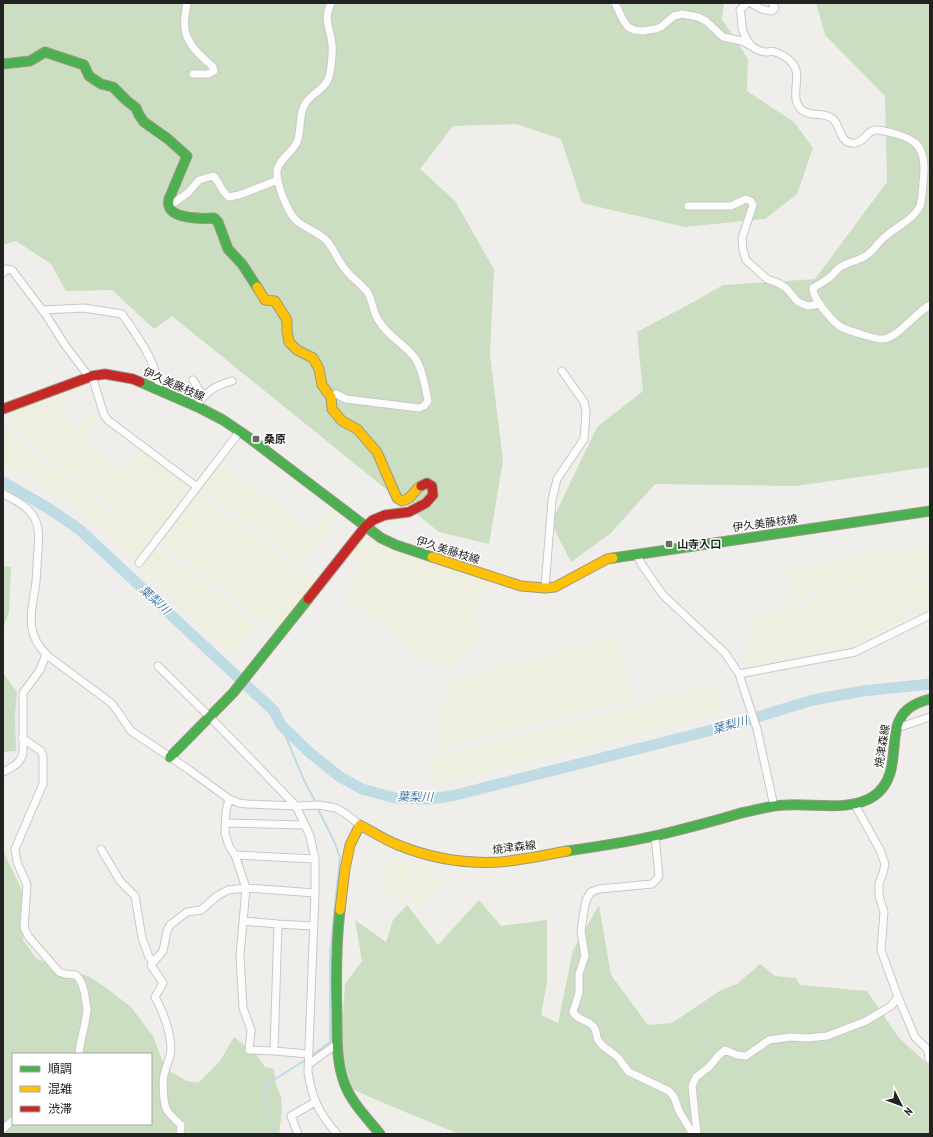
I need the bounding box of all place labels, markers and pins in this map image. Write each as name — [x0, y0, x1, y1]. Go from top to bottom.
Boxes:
place label: 桑原 — [264, 432, 286, 446]
marker: 桑原 — [251, 434, 261, 444]
place label: 山寺入口 — [677, 537, 721, 551]
marker: 山寺入口 — [664, 539, 674, 549]

